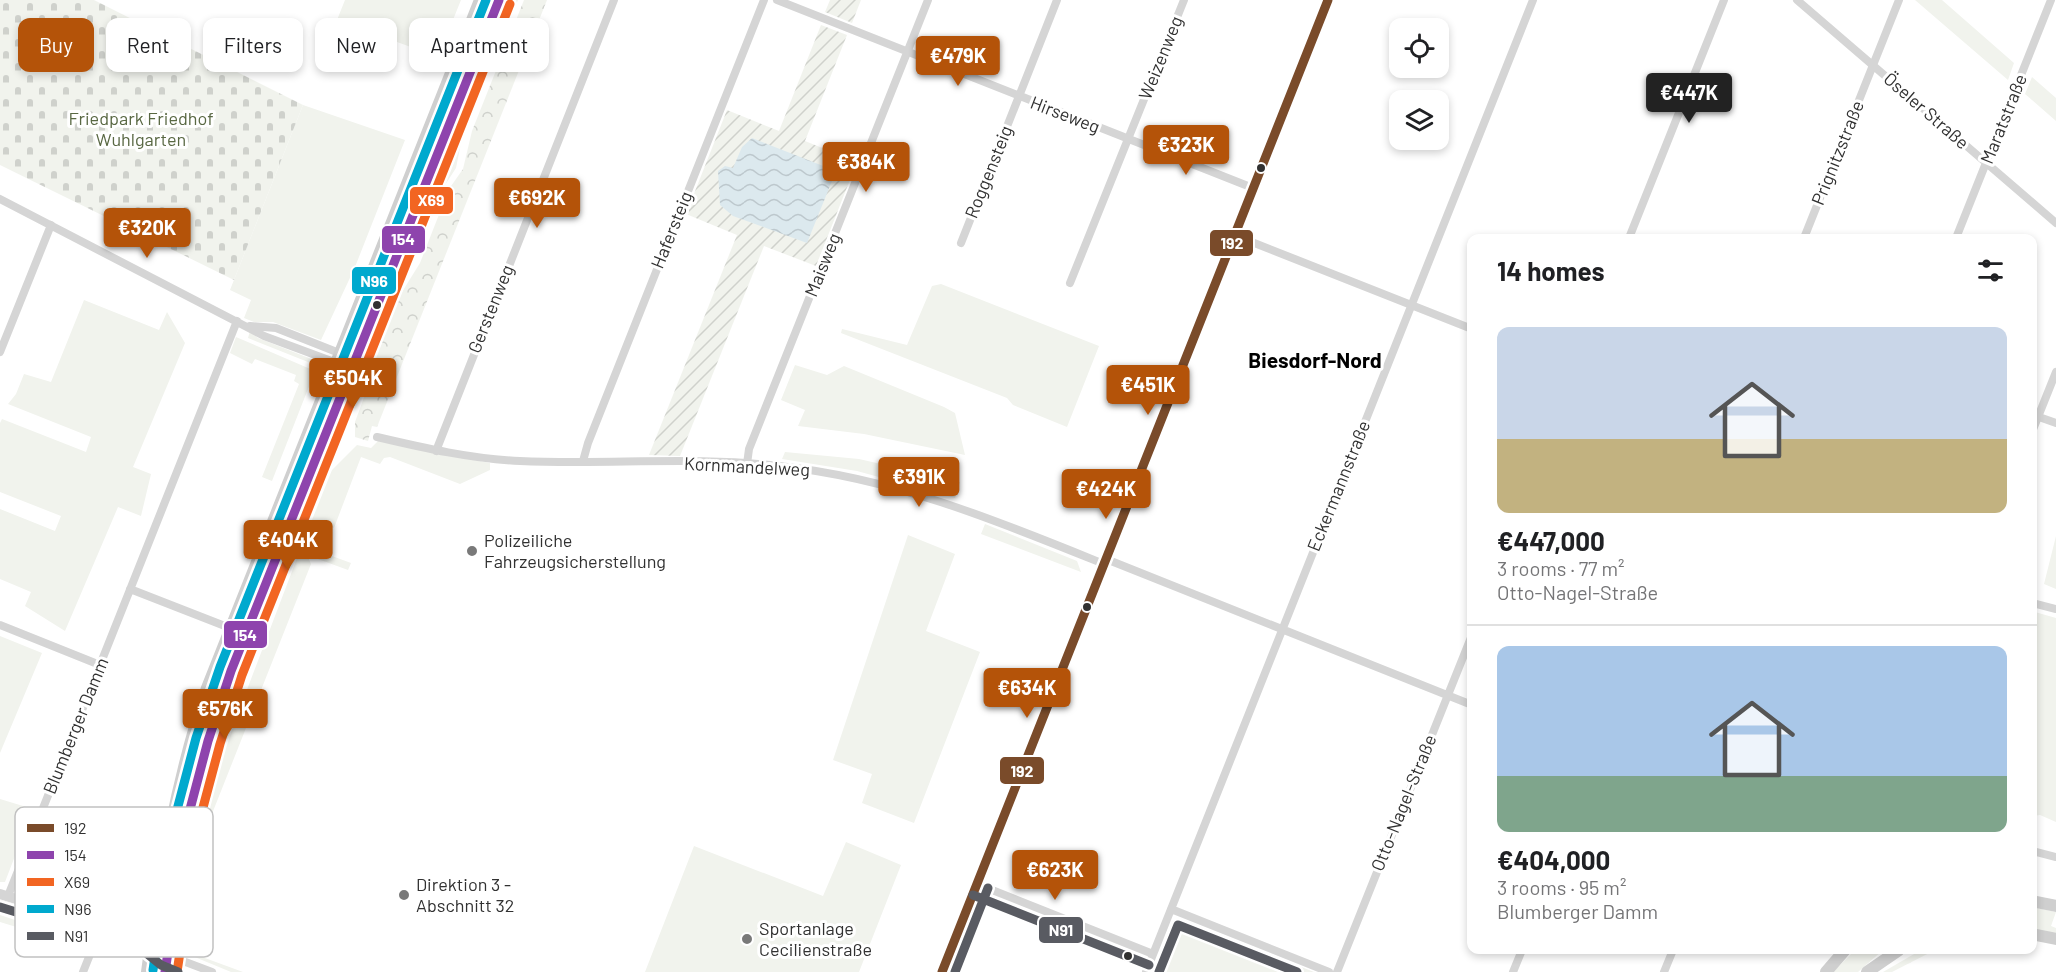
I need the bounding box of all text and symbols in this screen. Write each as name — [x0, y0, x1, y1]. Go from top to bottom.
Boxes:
street label: Weizenweg — [1133, 13, 1187, 103]
chip: Buy — [18, 18, 94, 72]
chip: Rent — [106, 18, 191, 72]
chip: Filters — [203, 18, 303, 72]
chip: New — [315, 18, 397, 72]
chip: Apartment — [409, 18, 549, 72]
map controls — [1389, 18, 1449, 150]
button: locate — [1389, 18, 1449, 78]
pin: €479K — [916, 36, 1000, 87]
text: €479K — [930, 43, 986, 67]
street label: Öseler Straße — [1880, 67, 1974, 153]
street label: Maratstraße — [1975, 71, 2031, 167]
pin: €447K — [1647, 73, 1731, 124]
text: €447K — [1660, 80, 1718, 104]
button: layers — [1389, 90, 1449, 150]
street label: Hirseweg — [1027, 91, 1103, 137]
street label: Prignitzstraße — [1806, 97, 1868, 208]
park label: Friedpark Friedhof Wuhlgarten — [68, 107, 214, 150]
street label: Roggensteig — [960, 122, 1017, 221]
pin: €323K — [1144, 125, 1228, 176]
text: €323K — [1157, 132, 1215, 156]
pin: €384K — [824, 142, 908, 193]
text: €384K — [837, 149, 895, 173]
unlabelled marker — [1255, 162, 1267, 174]
pin: €692K — [495, 178, 579, 229]
text: €692K — [508, 185, 566, 209]
line badge: X69 — [409, 186, 454, 215]
street label: Hafersteig — [646, 188, 696, 271]
text: X69 — [417, 190, 445, 209]
pin: €320K — [105, 208, 189, 259]
text: €320K — [118, 215, 176, 239]
line badge: 154 — [381, 225, 426, 254]
text: 154 — [391, 229, 415, 248]
line badge: 192 — [1209, 229, 1254, 257]
street label: Maisweg — [799, 230, 845, 300]
text: 192 — [1220, 233, 1244, 252]
icon: filters — [1974, 254, 2007, 287]
text: 14 homes — [1497, 255, 1604, 286]
street label: Gerstenweg — [462, 261, 518, 356]
line badge: N96 — [351, 266, 397, 295]
text: N96 — [360, 271, 388, 290]
unlabelled marker — [371, 299, 383, 311]
district label: Biesdorf-Nord — [1248, 347, 1382, 372]
pin: €504K — [311, 358, 395, 409]
text: €504K — [323, 365, 383, 389]
pin: €451K — [1106, 365, 1190, 416]
icon: home — [1698, 366, 1806, 474]
text: €451K — [1121, 372, 1175, 396]
street label: Eckermannstraße — [1302, 417, 1374, 554]
street label: Kornmandelweg — [684, 452, 811, 480]
pin: €391K — [877, 457, 961, 508]
text: €391K — [892, 464, 946, 488]
pin: €424K — [1064, 469, 1148, 520]
text: €424K — [1076, 476, 1136, 500]
pin: €404K — [246, 520, 330, 571]
text: €447,000 — [1497, 525, 1605, 556]
text: €404K — [258, 527, 318, 551]
place label: Polizeiliche Fahrzeugsicherstellung — [484, 529, 666, 572]
marker: Polizeiliche Fahrzeugsicherstellung — [465, 544, 479, 558]
text: 3 rooms · 77 m² — [1497, 556, 1625, 580]
text: Otto-Nagel-Straße — [1497, 580, 1658, 604]
unlabelled marker — [1081, 601, 1093, 613]
line badge: 154 — [223, 620, 268, 649]
text: 154 — [233, 625, 257, 644]
street label: Blumberger Damm — [38, 654, 112, 797]
pin: €634K — [985, 668, 1069, 719]
text: €634K — [998, 675, 1056, 699]
icon: home — [1698, 685, 1806, 793]
pin: €576K — [183, 689, 267, 740]
text: €576K — [197, 696, 253, 720]
street label: Otto-Nagel-Straße — [1366, 731, 1440, 874]
line badge: 192 — [999, 756, 1045, 785]
text: 192 — [1010, 761, 1034, 780]
legend — [15, 807, 213, 957]
text: 192 — [64, 818, 87, 837]
text: €404,000 — [1497, 844, 1610, 875]
text: 154 — [64, 845, 87, 864]
pin: €623K — [1013, 850, 1097, 901]
text: €623K — [1026, 857, 1084, 881]
text: X69 — [64, 872, 90, 891]
place label: Direktion 3 - Abschnitt 32 — [416, 873, 514, 916]
text: 3 rooms · 95 m² — [1497, 875, 1626, 899]
marker: Direktion 3 - Abschnitt 32 — [397, 888, 411, 902]
text: N96 — [64, 899, 91, 918]
text: Blumberger Damm — [1497, 899, 1658, 923]
line badge: N91 — [1038, 916, 1084, 944]
place label: Sportanlage Cecilienstraße — [759, 917, 872, 960]
text: N91 — [1049, 920, 1073, 939]
text: N91 — [64, 926, 88, 945]
marker: Sportanlage Cecilienstraße — [740, 932, 754, 946]
unlabelled marker — [1122, 950, 1134, 962]

